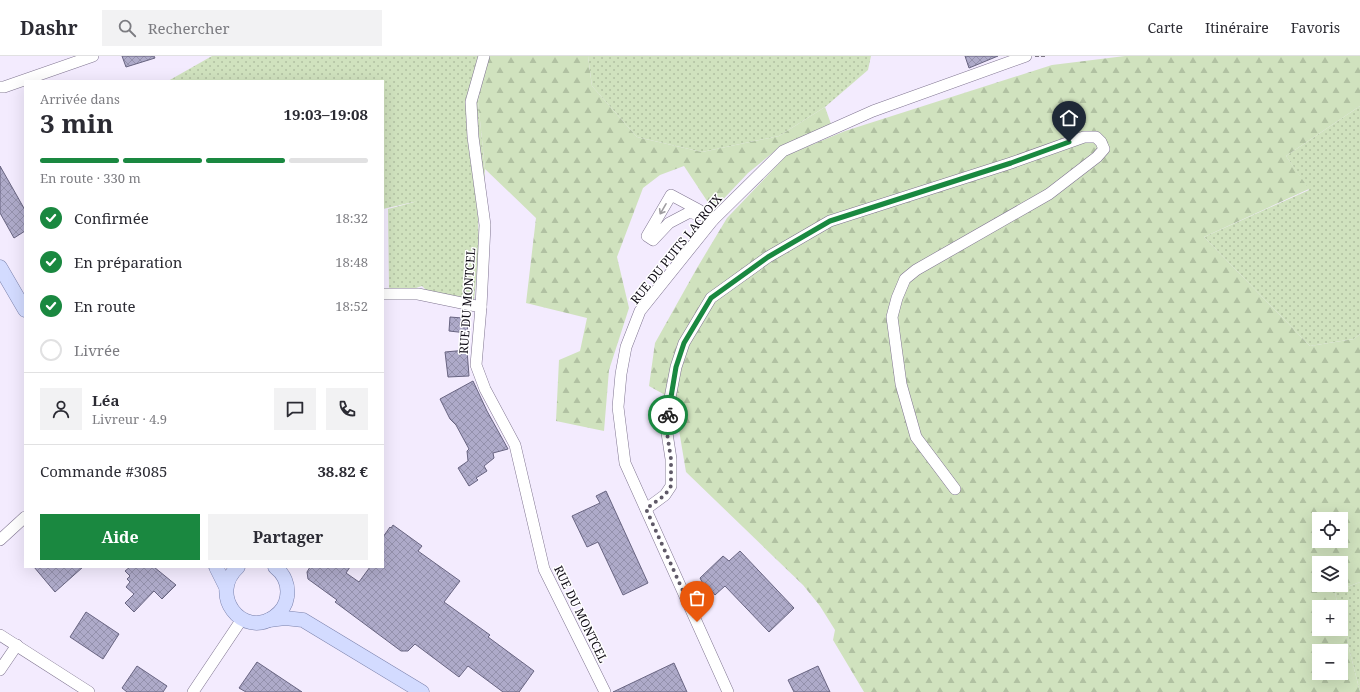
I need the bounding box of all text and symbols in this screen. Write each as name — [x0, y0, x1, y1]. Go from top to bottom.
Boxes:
search box — [102, 10, 382, 46]
text: Dashr — [20, 15, 78, 41]
icon: search — [116, 17, 138, 39]
text: Rechercher — [148, 18, 230, 38]
text: Carte — [1148, 18, 1183, 37]
text: Itinéraire — [1205, 18, 1269, 37]
text: Favoris — [1291, 18, 1340, 37]
text: Arrivée dans — [40, 90, 120, 108]
pin — [1052, 101, 1086, 142]
text: 19:03–19:08 — [284, 104, 368, 124]
text: 3 min — [40, 105, 114, 141]
icon: home — [1058, 107, 1080, 129]
text: En route · 330 m — [40, 169, 141, 187]
street label: RUE DU PUITS LACROIX — [626, 191, 726, 307]
one-way arrow — [658, 203, 666, 215]
icon: check — [40, 207, 62, 229]
text: Confirmée — [74, 208, 149, 228]
text: 18:32 — [335, 209, 368, 227]
street label: RUE DU MONTCEL — [455, 247, 479, 355]
icon: check — [40, 251, 62, 273]
text: En préparation — [74, 252, 183, 272]
text: 18:48 — [335, 253, 368, 271]
icon: check — [40, 295, 62, 317]
text: En route — [74, 296, 135, 316]
text: 18:52 — [335, 297, 368, 315]
text: Livrée — [74, 340, 120, 360]
button: person — [40, 388, 82, 430]
button: chat — [274, 388, 316, 430]
button: phone — [326, 388, 368, 430]
text: Léa — [92, 390, 119, 410]
courier — [648, 395, 688, 435]
icon: bike — [657, 404, 679, 426]
text: Livreur · 4.9 — [92, 410, 167, 428]
text: Commande #3085 — [40, 461, 167, 481]
text: 38.82 € — [317, 461, 368, 481]
map controls — [1312, 512, 1348, 680]
button: locate — [1312, 512, 1348, 548]
button: Aide — [40, 514, 200, 560]
button: Partager — [208, 514, 368, 560]
button: layers — [1312, 556, 1348, 592]
street label: RUE DU MONTCEL — [550, 563, 612, 665]
pin — [680, 581, 714, 622]
icon: bag — [686, 587, 708, 609]
button: + — [1312, 600, 1348, 636]
button: − — [1312, 644, 1348, 680]

